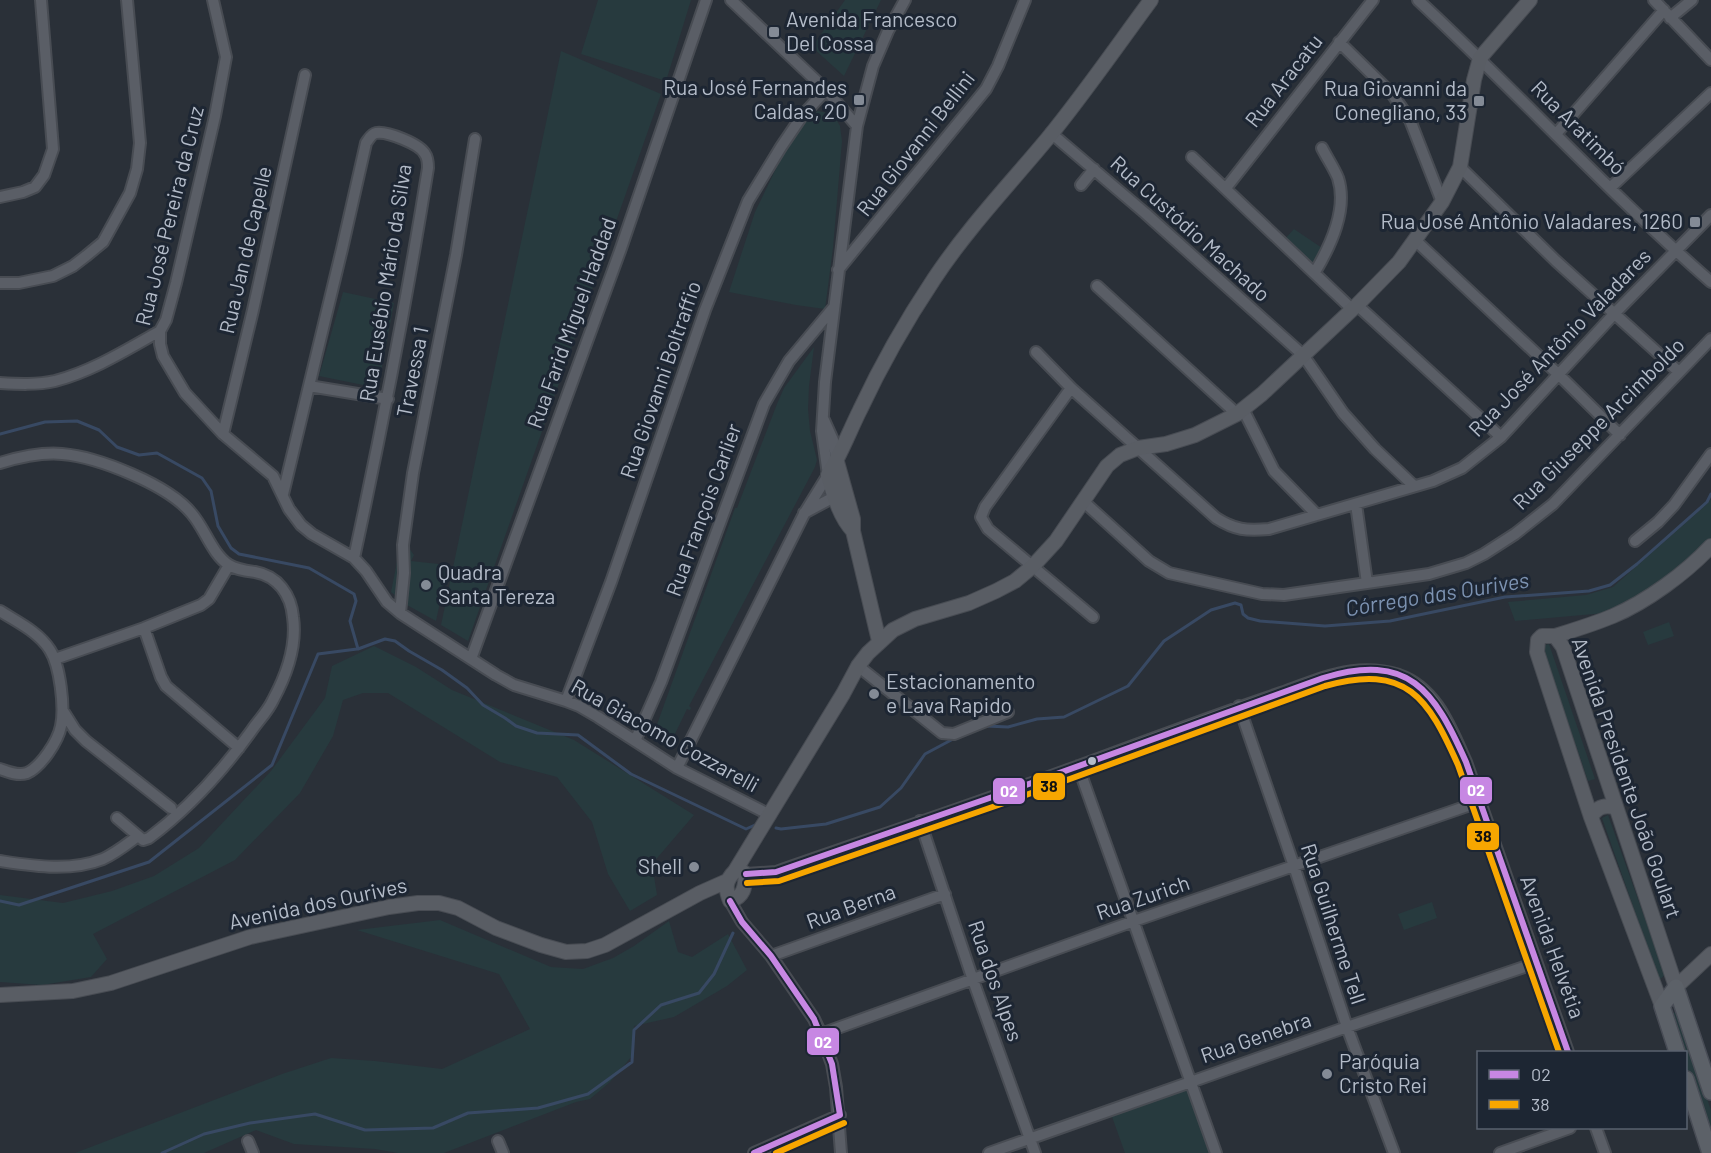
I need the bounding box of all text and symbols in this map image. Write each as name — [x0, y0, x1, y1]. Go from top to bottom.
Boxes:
place label: Avenida Francesco Del Cossa — [786, 6, 958, 55]
marker: Avenida Francesco Del Cossa — [767, 25, 781, 39]
street label: Rua Aracatu — [1239, 29, 1327, 131]
street label: Rua Giovanni Bellini — [850, 66, 979, 221]
place label: Rua José Fernandes Caldas, 20 — [663, 74, 847, 123]
place label: Rua Giovanni da Conegliano, 33 — [1324, 75, 1467, 124]
street label: Rua Aratimbó — [1527, 75, 1631, 179]
marker: Rua José Fernandes Caldas, 20 — [852, 93, 866, 107]
marker: Rua Giovanni da Conegliano, 33 — [1472, 94, 1486, 108]
street label: Rua José Pereira da Cruz — [129, 103, 208, 328]
street label: Rua Custódio Machado — [1106, 150, 1276, 306]
street label: Rua Eusébio Mário da Silva — [353, 162, 416, 403]
street label: Rua Jan de Capelle — [213, 163, 276, 336]
place label: Rua José Antônio Valadares, 1260 — [1380, 208, 1683, 233]
street label: Rua Farid Miguel Haddad — [521, 214, 620, 431]
marker: Rua José Antônio Valadares, 1260 — [1688, 215, 1702, 229]
street label: Rua José Antônio Valadares — [1463, 243, 1655, 441]
street label: Rua Giovanni Boltraffio — [614, 277, 705, 482]
street label: Travessa 1 — [390, 324, 433, 419]
street label: Rua Giuseppe Arcimboldo — [1507, 332, 1689, 514]
street label: Rua François Carlier — [660, 419, 746, 599]
place label: Quadra Santa Tereza — [438, 559, 555, 608]
water label: Córrego das Ourives — [1343, 566, 1530, 620]
marker: Quadra Santa Tereza — [419, 578, 433, 592]
street label: Avenida Presidente João Goulart — [1567, 634, 1687, 921]
place label: Estacionamento e Lava Rapido — [886, 668, 1035, 717]
street label: Rua Giacomo Cozzarelli — [568, 673, 764, 797]
marker: Estacionamento e Lava Rapido — [867, 687, 881, 701]
unlabelled marker — [1086, 755, 1098, 767]
line badge: 38 — [1032, 772, 1066, 801]
text: 38 — [1040, 776, 1058, 795]
line badge: 02 — [1459, 776, 1493, 805]
line badge: 02 — [992, 777, 1026, 805]
text: 02 — [1467, 780, 1485, 799]
text: 02 — [1000, 781, 1018, 800]
line badge: 38 — [1466, 822, 1500, 851]
text: 38 — [1474, 826, 1492, 845]
street label: Rua Guilherme Tell — [1297, 840, 1372, 1007]
place label: Shell — [638, 853, 682, 878]
marker: Shell — [687, 860, 701, 874]
street label: Rua Zurich — [1093, 869, 1192, 924]
street label: Avenida dos Ourives — [226, 871, 409, 934]
street label: Avenida Helvétia — [1516, 872, 1591, 1021]
street label: Rua Berna — [802, 878, 899, 933]
street label: Rua dos Alpes — [964, 917, 1029, 1044]
street label: Rua Genebra — [1197, 1006, 1314, 1067]
line badge: 02 — [806, 1027, 840, 1056]
text: 02 — [814, 1032, 832, 1051]
place label: Paróquia Cristo Rei — [1339, 1048, 1427, 1097]
legend — [1477, 1051, 1687, 1129]
text: 02 — [1531, 1063, 1551, 1085]
marker: Paróquia Cristo Rei — [1320, 1067, 1334, 1081]
text: 38 — [1531, 1093, 1550, 1115]

